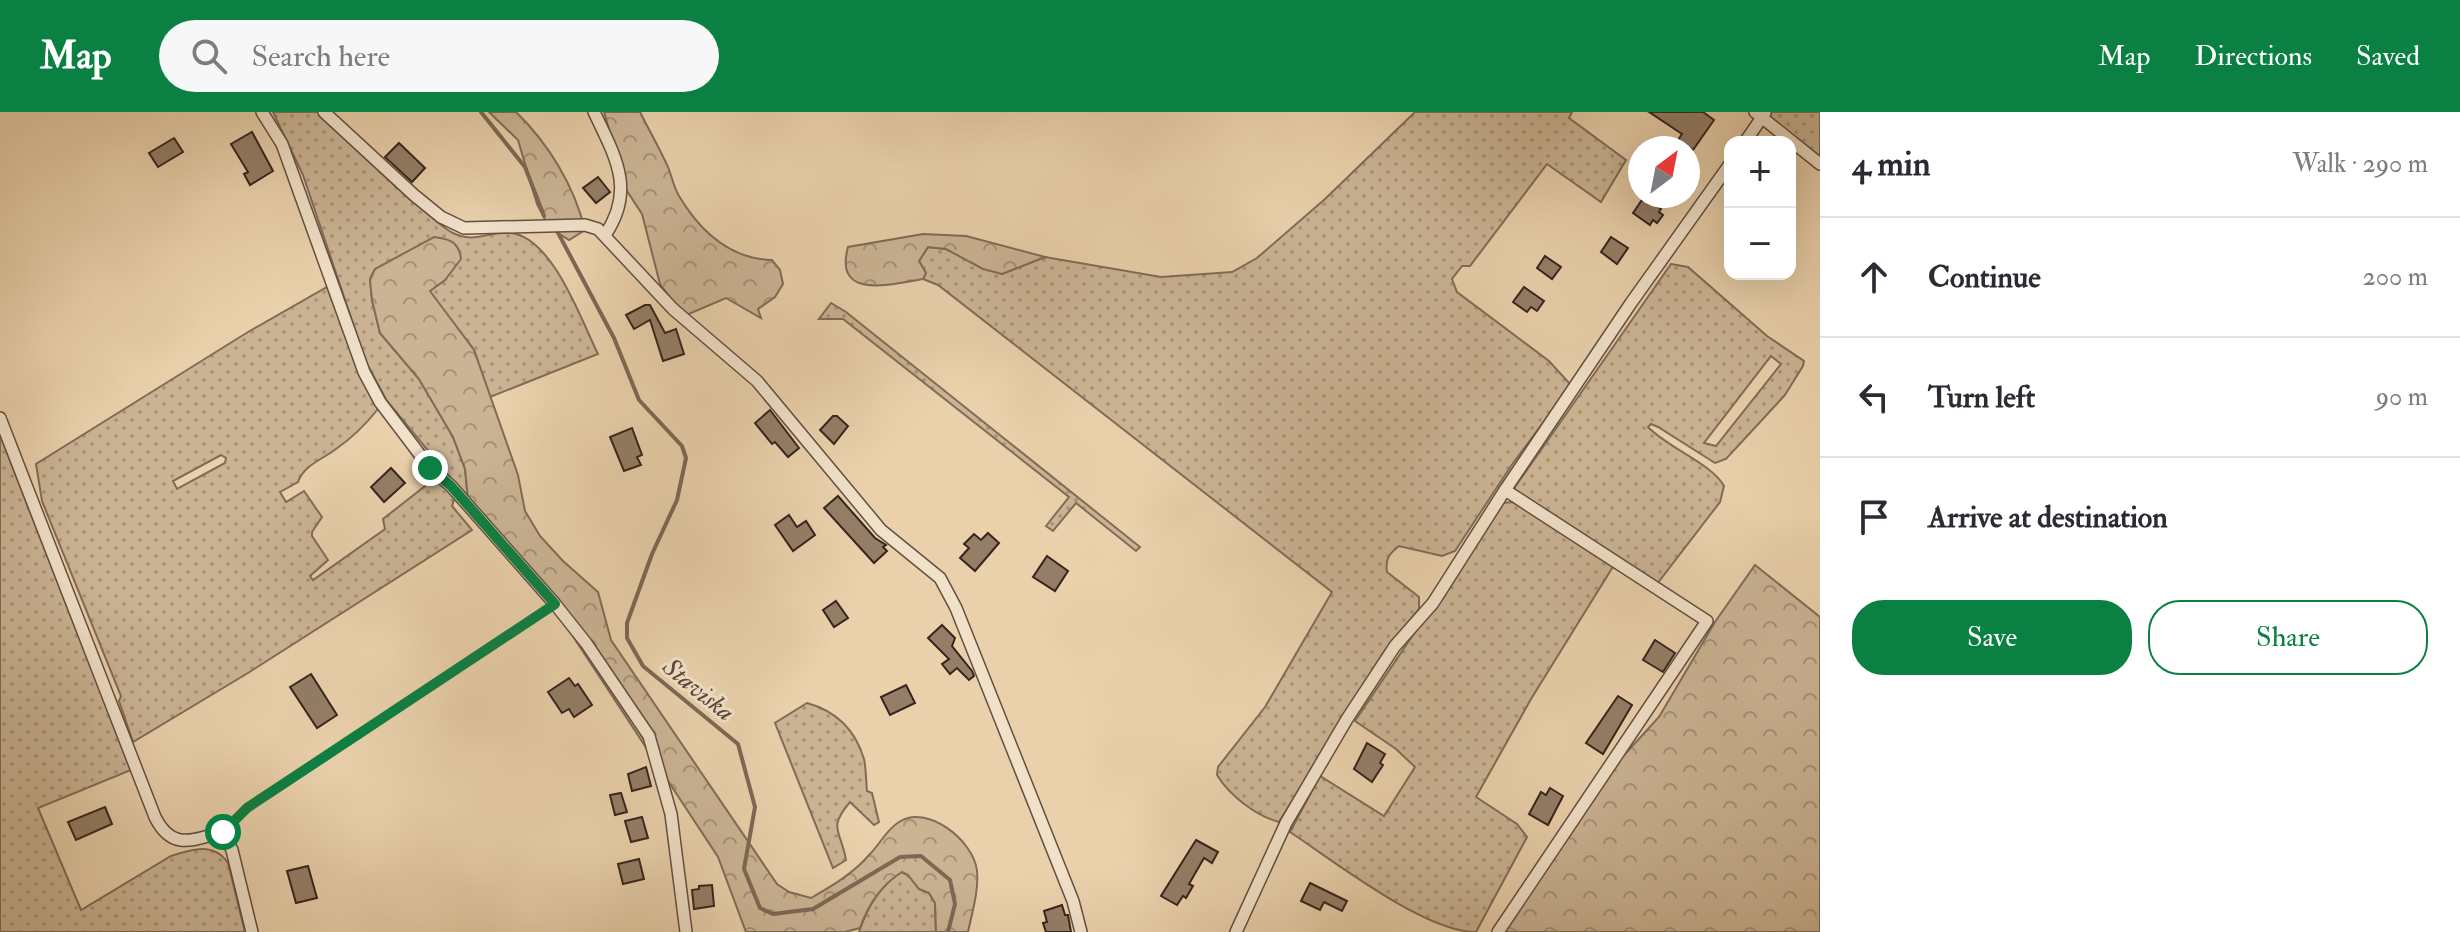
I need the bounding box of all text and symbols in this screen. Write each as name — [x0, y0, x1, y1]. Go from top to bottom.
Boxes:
search box — [159, 20, 719, 92]
text: Map — [40, 32, 111, 80]
icon: search — [187, 34, 231, 78]
text: Search here — [251, 38, 390, 75]
text: Map — [2098, 39, 2151, 74]
text: Directions — [2195, 39, 2312, 74]
text: Saved — [2356, 39, 2420, 74]
north arrow — [1628, 136, 1700, 208]
map controls — [1724, 136, 1796, 280]
button: + — [1724, 136, 1796, 208]
text: 4 min — [1852, 143, 1930, 186]
text: Walk · 290 m — [2293, 148, 2428, 180]
button: − — [1724, 208, 1796, 280]
icon: ahead — [1852, 255, 1896, 299]
text: Continue — [1928, 259, 2041, 296]
text: 200 m — [2363, 261, 2428, 293]
icon: left — [1852, 375, 1896, 419]
text: Turn left — [1928, 379, 2035, 416]
text: 90 m — [2376, 381, 2428, 413]
route end — [412, 450, 448, 486]
icon: arrive — [1852, 495, 1896, 539]
text: Arrive at destination — [1928, 499, 2168, 536]
button: Save — [1852, 600, 2132, 675]
button: Share — [2148, 600, 2428, 675]
water label: Staviska — [655, 651, 741, 728]
route start — [205, 814, 241, 850]

